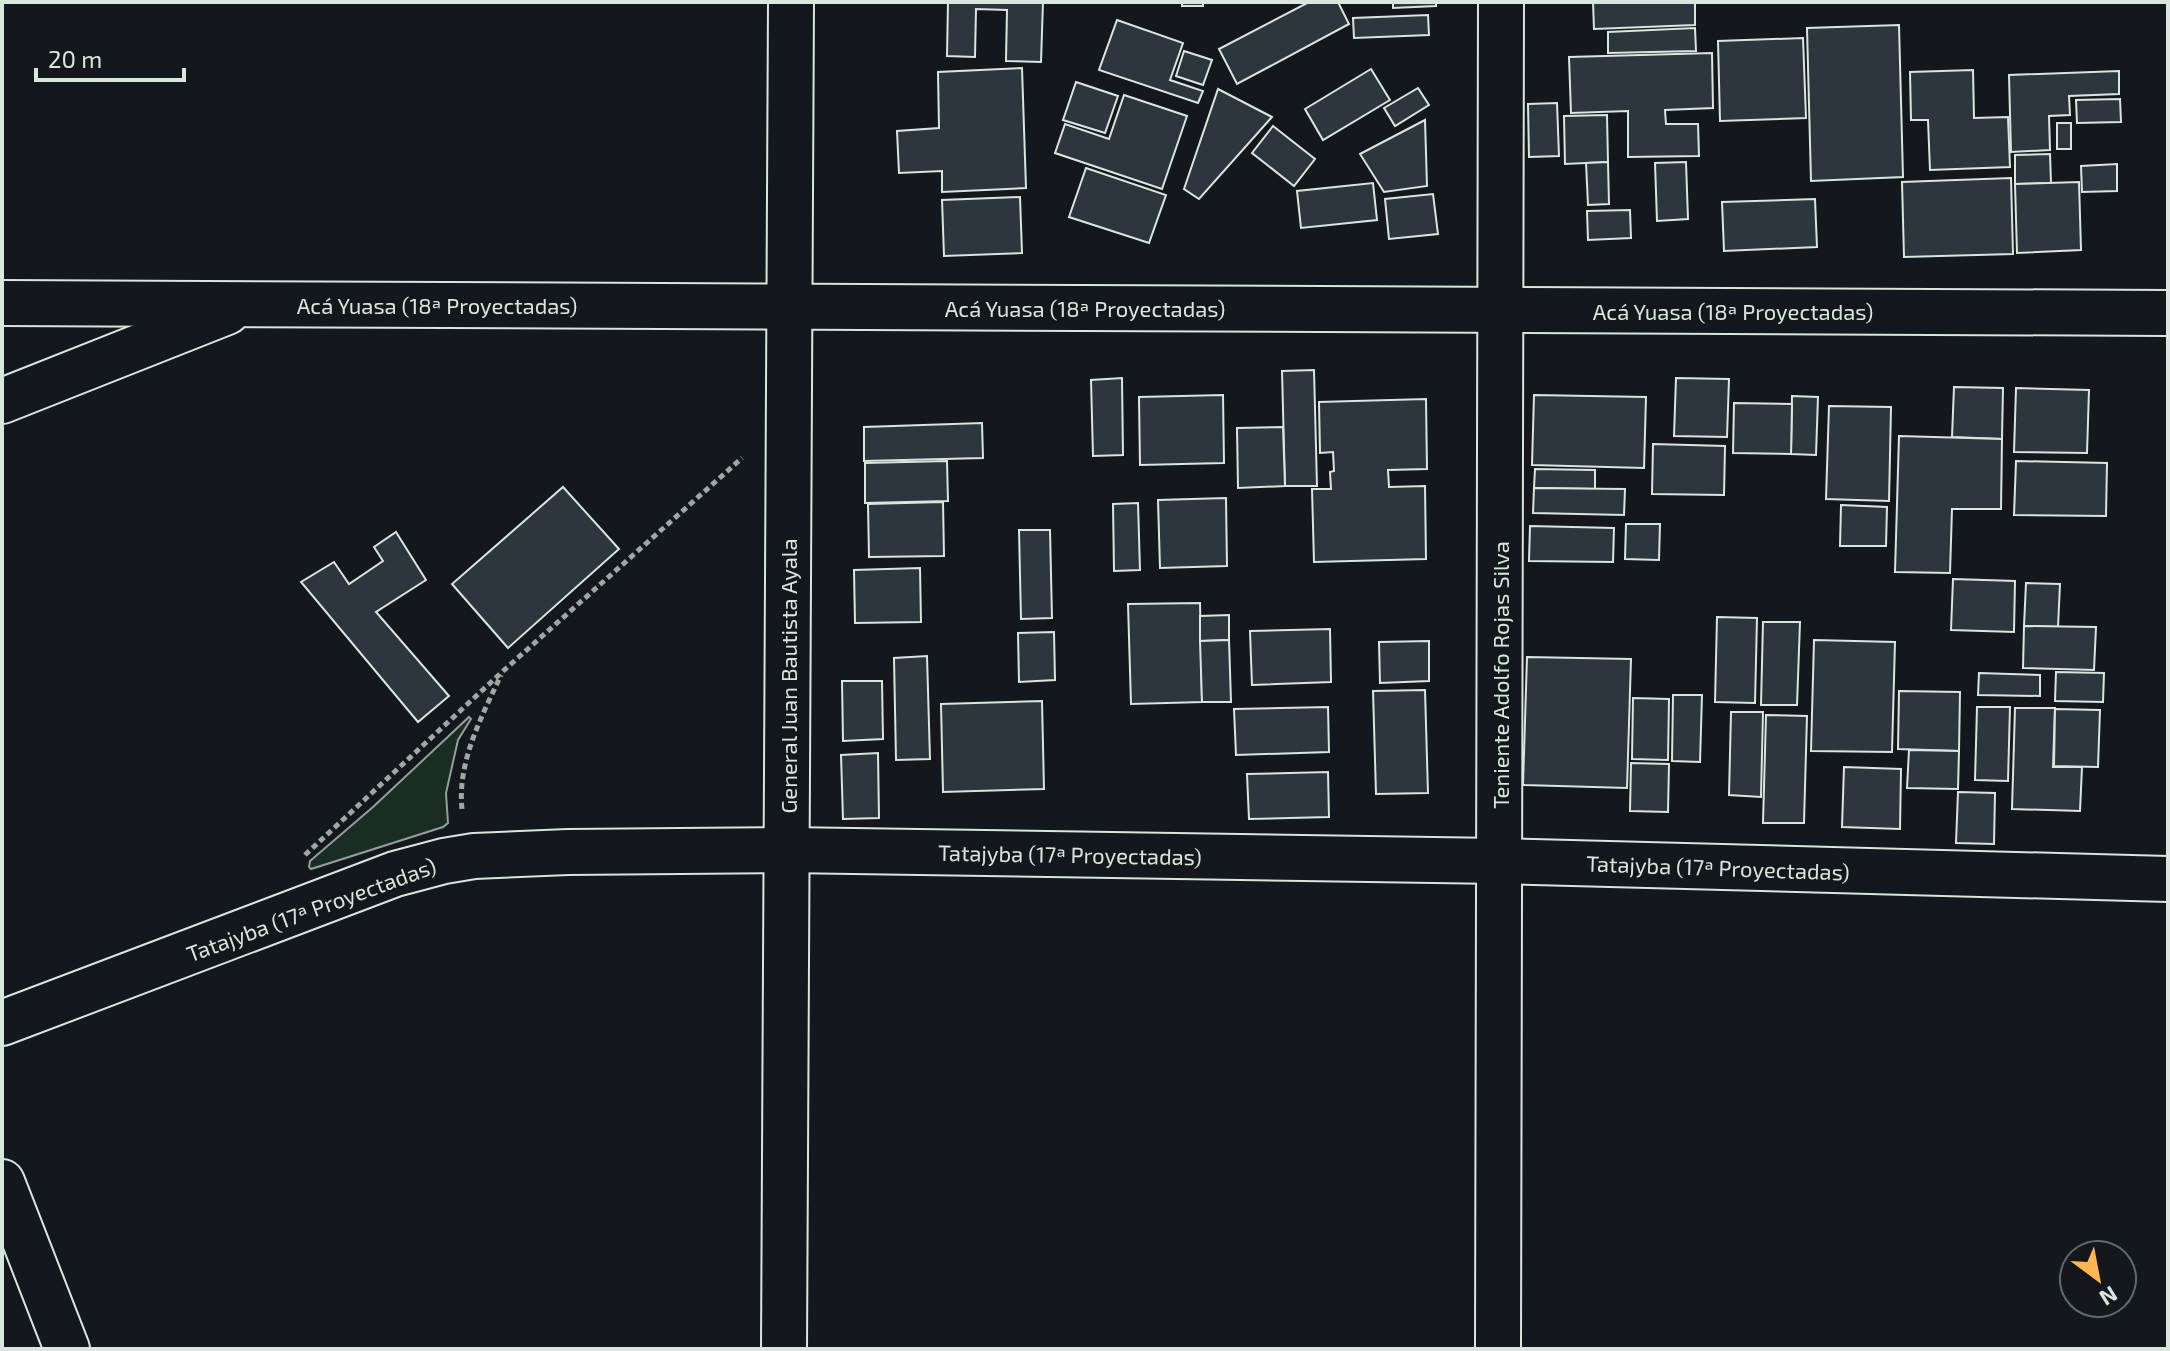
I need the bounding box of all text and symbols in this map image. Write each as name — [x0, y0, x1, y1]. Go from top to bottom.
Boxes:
scale bar — [36, 32, 184, 82]
text: 20 m — [48, 44, 102, 73]
street label: Acá Yuasa (18ª Proyectadas) — [297, 292, 577, 318]
street label: Acá Yuasa (18ª Proyectadas) — [945, 295, 1225, 321]
street label: Acá Yuasa (18ª Proyectadas) — [1593, 298, 1873, 324]
street label: General Juan Bautista Ayala — [775, 539, 801, 813]
street label: Teniente Adolfo Rojas Silva — [1487, 541, 1514, 809]
street label: Tatajyba (17ª Proyectadas) — [938, 839, 1202, 870]
street label: Tatajyba (17ª Proyectadas) — [1586, 849, 1850, 886]
street label: Tatajyba (17ª Proyectadas) — [183, 852, 440, 967]
north arrow — [2058, 1239, 2138, 1319]
text: N — [2096, 1282, 2123, 1312]

